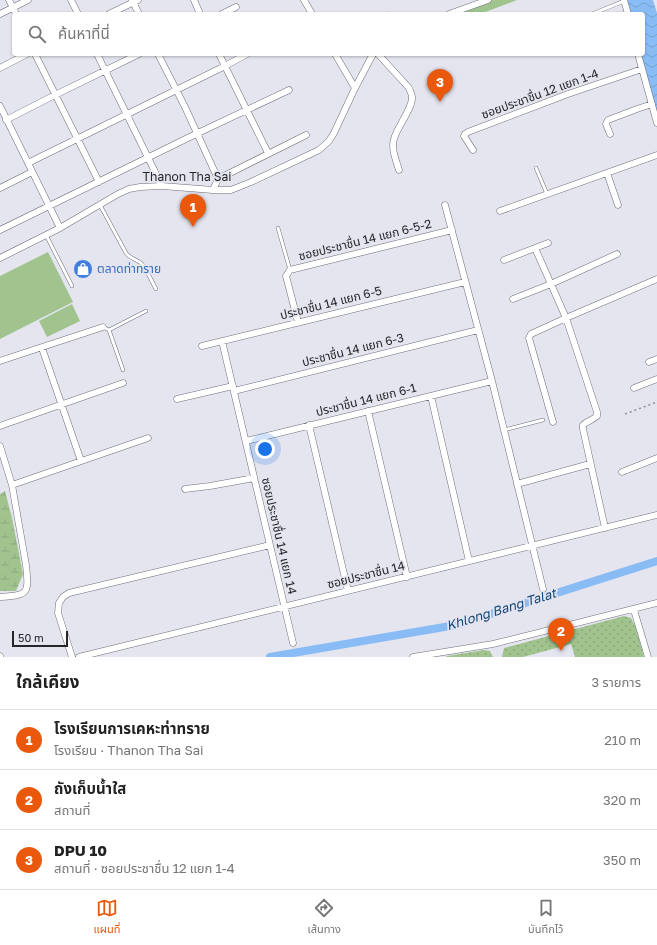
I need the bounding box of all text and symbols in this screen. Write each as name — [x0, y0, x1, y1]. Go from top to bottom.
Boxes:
search box — [12, 12, 645, 56]
icon: search — [26, 23, 48, 45]
text: ค้นหาที่นี่ — [58, 24, 110, 42]
street label: ซอยประชาชื่น 12 แยก 1-4 — [479, 64, 600, 122]
pin: 3 — [427, 69, 453, 102]
street label: Thanon Tha Sai — [143, 169, 231, 184]
pin: 1 — [180, 194, 206, 227]
street label: ซอยประชาชื่น 14 แยก 6-5-2 — [297, 215, 433, 263]
shop icon: ตลาดท่าทราย — [72, 258, 94, 280]
place label: ตลาดท่าทราย — [97, 261, 161, 276]
street label: ประชาชื่น 14 แยก 6-5 — [278, 282, 383, 322]
street label: ประชาชื่น 14 แยก 6-3 — [300, 329, 405, 369]
street label: ประชาชื่น 14 แยก 6-1 — [314, 379, 418, 419]
your location — [255, 439, 275, 459]
street label: ซอยประชาชื่น 14 แยก 14 — [259, 476, 301, 596]
street label: ซอยประชาชื่น 14 — [325, 557, 406, 591]
water label: Khlong Bang Talat — [444, 584, 560, 633]
pin: 2 — [548, 618, 574, 651]
scale bar — [12, 629, 68, 648]
text: 50 m — [18, 631, 44, 644]
text: ใกล้เคียง — [16, 671, 79, 692]
text: 3 รายการ — [591, 674, 641, 690]
text: โรงเรียนการเคหะท่าทราย — [54, 719, 210, 737]
text: 1 — [26, 732, 32, 748]
text: 210 m — [604, 732, 641, 748]
text: โรงเรียน · Thanon Tha Sai — [54, 742, 204, 758]
text: ถังเก็บน้ำใส — [54, 779, 126, 797]
text: 2 — [25, 792, 33, 808]
text: 320 m — [603, 792, 641, 808]
text: สถานที่ — [54, 802, 90, 818]
text: DPU 10 — [54, 841, 107, 859]
text: 3 — [25, 852, 33, 868]
text: 350 m — [603, 852, 641, 868]
text: สถานที่ · ซอยประชาชื่น 12 แยก 1-4 — [54, 860, 235, 876]
tab: แผนที่ — [94, 897, 120, 938]
tab: เส้นทาง — [308, 897, 341, 938]
tab: บันทึกไว้ — [528, 897, 563, 938]

